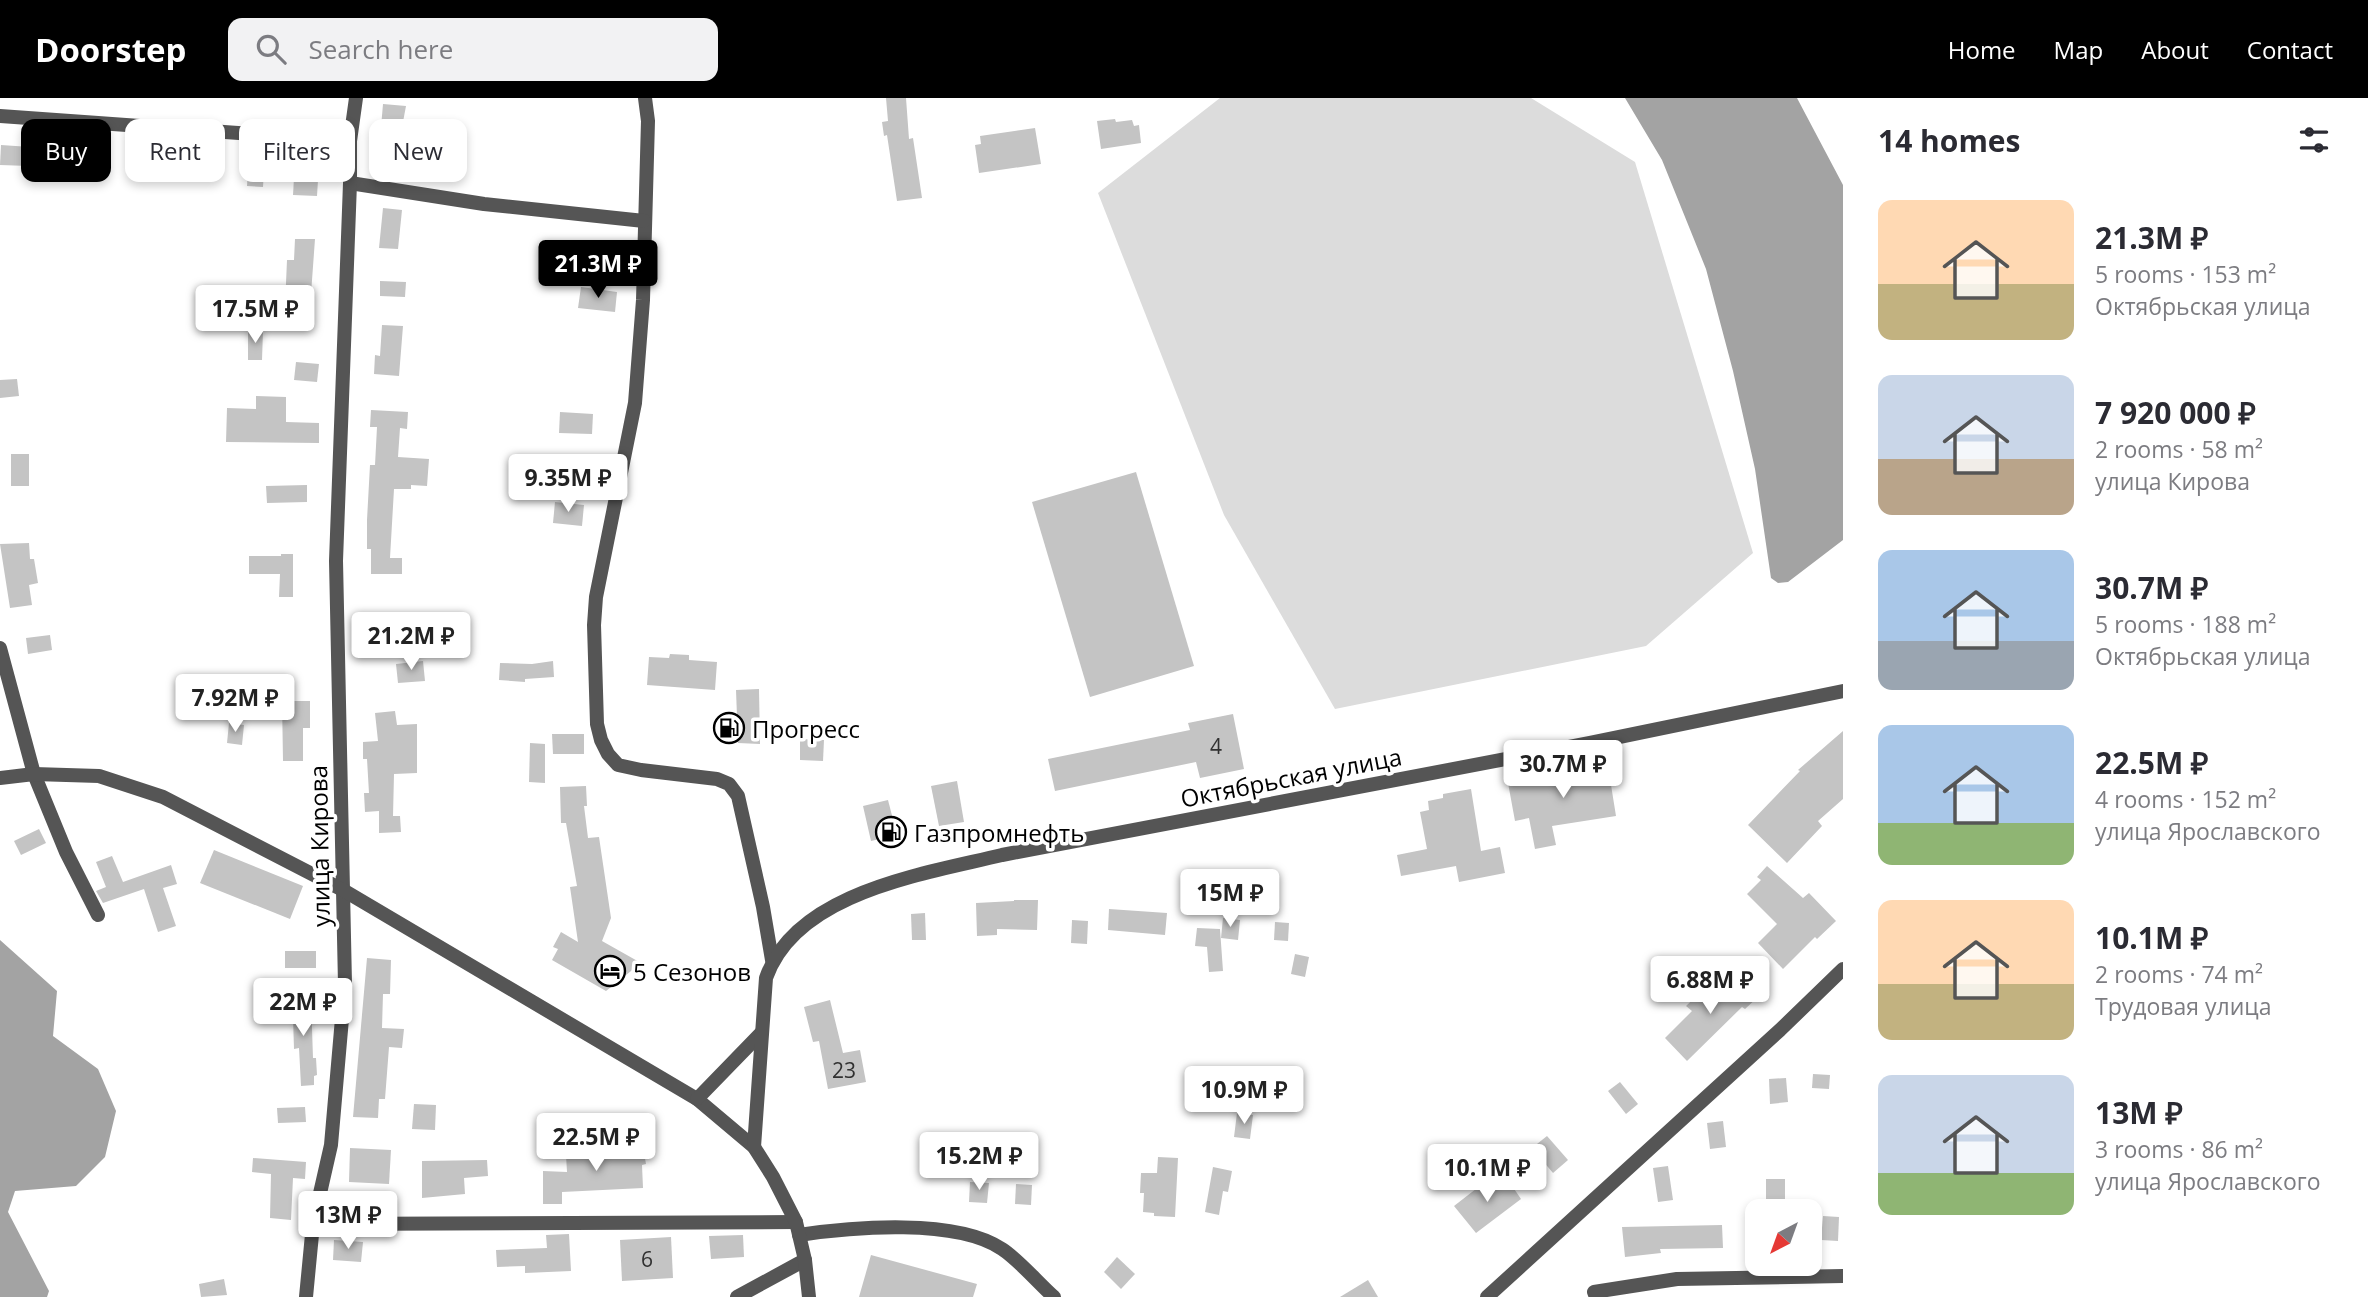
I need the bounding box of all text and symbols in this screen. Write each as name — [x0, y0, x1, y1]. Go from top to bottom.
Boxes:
search box — [228, 18, 718, 81]
text: Doorstep — [35, 27, 186, 72]
icon: search — [252, 30, 290, 68]
text: Search here — [308, 31, 453, 67]
text: Home — [1948, 33, 2016, 66]
text: Map — [2054, 33, 2103, 66]
text: About — [2141, 33, 2209, 66]
text: Contact — [2247, 33, 2333, 66]
chip: Buy — [21, 119, 111, 182]
chip: Rent — [125, 119, 225, 182]
chip: Filters — [239, 119, 355, 182]
chip: New — [369, 119, 467, 182]
text: 14 homes — [1878, 120, 2021, 161]
icon: filters — [2295, 121, 2333, 159]
text: 21.3M ₽ — [2095, 217, 2209, 258]
icon: home — [1934, 228, 2018, 312]
pin: 21.3M ₽ — [533, 240, 663, 300]
text: 21.3M ₽ — [554, 247, 642, 279]
text: 5 rooms · 153 m² — [2095, 258, 2276, 290]
pin: 17.5M ₽ — [190, 286, 320, 345]
text: Октябрьская улица — [2095, 290, 2311, 322]
text: 17.5M ₽ — [211, 292, 299, 324]
text: 7 920 000 ₽ — [2095, 392, 2256, 433]
icon: home — [1934, 403, 2018, 487]
text: 2 rooms · 58 m² — [2095, 433, 2263, 465]
pin: 9.35M ₽ — [503, 454, 633, 514]
text: 9.35M ₽ — [524, 461, 612, 493]
text: улица Кирова — [2095, 465, 2250, 497]
text: 30.7M ₽ — [2095, 567, 2209, 608]
icon: home — [1934, 578, 2018, 662]
text: 5 rooms · 188 m² — [2095, 608, 2276, 640]
pin: 21.2M ₽ — [346, 612, 476, 672]
text: 21.2M ₽ — [367, 619, 455, 651]
text: Октябрьская улица — [2095, 640, 2311, 672]
pin: 7.92M ₽ — [170, 674, 300, 734]
text: 7.92M ₽ — [191, 681, 279, 713]
fuel station icon: Прогресс — [712, 711, 746, 745]
place label: Прогресс — [752, 712, 860, 745]
house number: 4 — [1210, 732, 1222, 760]
street label: Октябрьская улица — [1177, 739, 1405, 815]
pin: 30.7M ₽ — [1498, 740, 1628, 800]
text: 22.5M ₽ — [2095, 742, 2209, 783]
text: 30.7M ₽ — [1519, 747, 1607, 779]
icon: home — [1934, 753, 2018, 837]
street label: улица Кирова — [301, 765, 337, 927]
text: 4 rooms · 152 m² — [2095, 783, 2276, 815]
fuel station icon: Газпромнефть — [874, 815, 908, 849]
text: улица Ярославского — [2095, 815, 2321, 847]
place label: Газпромнефть — [914, 816, 1084, 849]
pin: 15M ₽ — [1181, 870, 1279, 929]
text: 15M ₽ — [1196, 876, 1264, 908]
text: 10.1M ₽ — [2095, 917, 2209, 958]
icon: home — [1934, 928, 2018, 1012]
hotel icon: 5 Сезонов — [593, 954, 627, 988]
place label: 5 Сезонов — [633, 955, 751, 988]
pin: 6.88M ₽ — [1645, 956, 1775, 1016]
text: 2 rooms · 74 m² — [2095, 958, 2263, 990]
text: 6.88M ₽ — [1666, 963, 1754, 995]
pin: 22M ₽ — [254, 978, 352, 1038]
text: 22M ₽ — [269, 985, 337, 1017]
text: Трудовая улица — [2095, 990, 2272, 1022]
house number: 23 — [832, 1056, 856, 1084]
pin: 10.9M ₽ — [1179, 1066, 1309, 1126]
text: 10.9M ₽ — [1200, 1073, 1288, 1105]
text: 13M ₽ — [2095, 1092, 2183, 1133]
icon: home — [1934, 1103, 2018, 1187]
pin: 22.5M ₽ — [531, 1114, 661, 1173]
text: 22.5M ₽ — [552, 1120, 640, 1152]
pin: 15.2M ₽ — [914, 1132, 1044, 1192]
text: 3 rooms · 86 m² — [2095, 1133, 2263, 1165]
text: 15.2M ₽ — [935, 1139, 1023, 1171]
pin: 10.1M ₽ — [1422, 1144, 1552, 1204]
text: 10.1M ₽ — [1443, 1151, 1531, 1183]
text: улица Ярославского — [2095, 1165, 2321, 1197]
pin: 13M ₽ — [299, 1192, 397, 1251]
text: 13M ₽ — [314, 1198, 382, 1230]
north arrow — [1745, 1199, 1822, 1276]
map controls — [1745, 1199, 1822, 1276]
house number: 6 — [641, 1245, 653, 1273]

